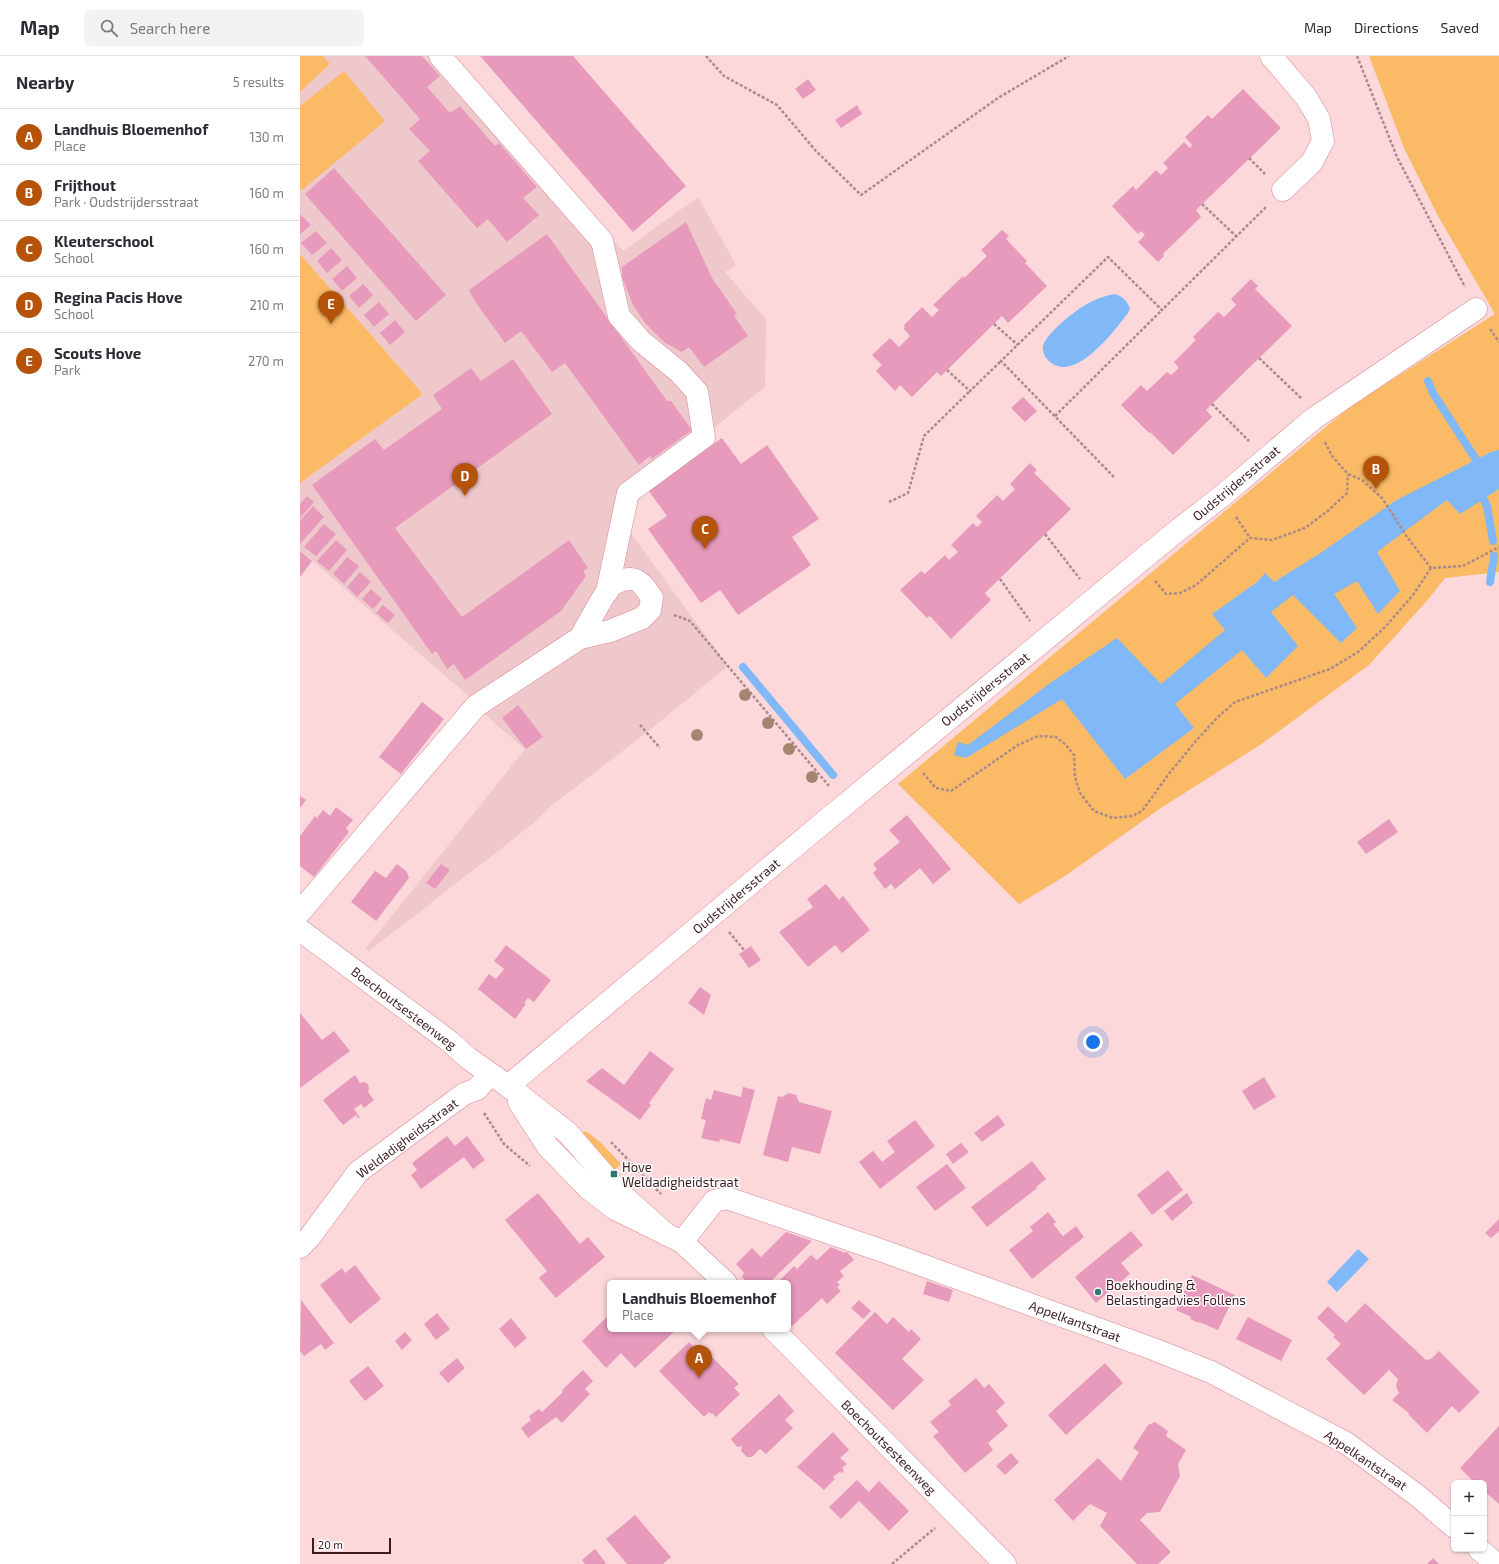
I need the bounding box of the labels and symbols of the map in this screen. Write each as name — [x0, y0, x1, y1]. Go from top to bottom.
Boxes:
pin: E — [318, 291, 344, 324]
street label: Oudstrijdersstraat — [1189, 442, 1283, 524]
pin: B — [1363, 456, 1389, 489]
pin: D — [452, 463, 478, 496]
pin: C — [692, 516, 718, 549]
street label: Oudstrijdersstraat — [938, 648, 1032, 730]
street label: Oudstrijdersstraat — [689, 855, 783, 937]
street label: Boechoutsesteenweg — [348, 963, 460, 1053]
your location — [1083, 1032, 1103, 1052]
street label: Weldadigheidsstraat — [353, 1094, 461, 1181]
place label: Hove Weldadigheidstraat — [622, 1159, 739, 1190]
marker: Hove Weldadigheidstraat — [609, 1169, 619, 1179]
place label: Boekhouding & Belastingadvies Follens — [1106, 1277, 1246, 1308]
marker: Boekhouding & Belastingadvies Follens — [1093, 1287, 1103, 1297]
street label: Appelkantstraat — [1027, 1297, 1123, 1345]
pin: A — [686, 1345, 712, 1378]
street label: Boechoutsesteenweg — [838, 1396, 940, 1498]
street label: Appelkantstraat — [1322, 1426, 1410, 1494]
scale bar — [312, 1536, 391, 1555]

